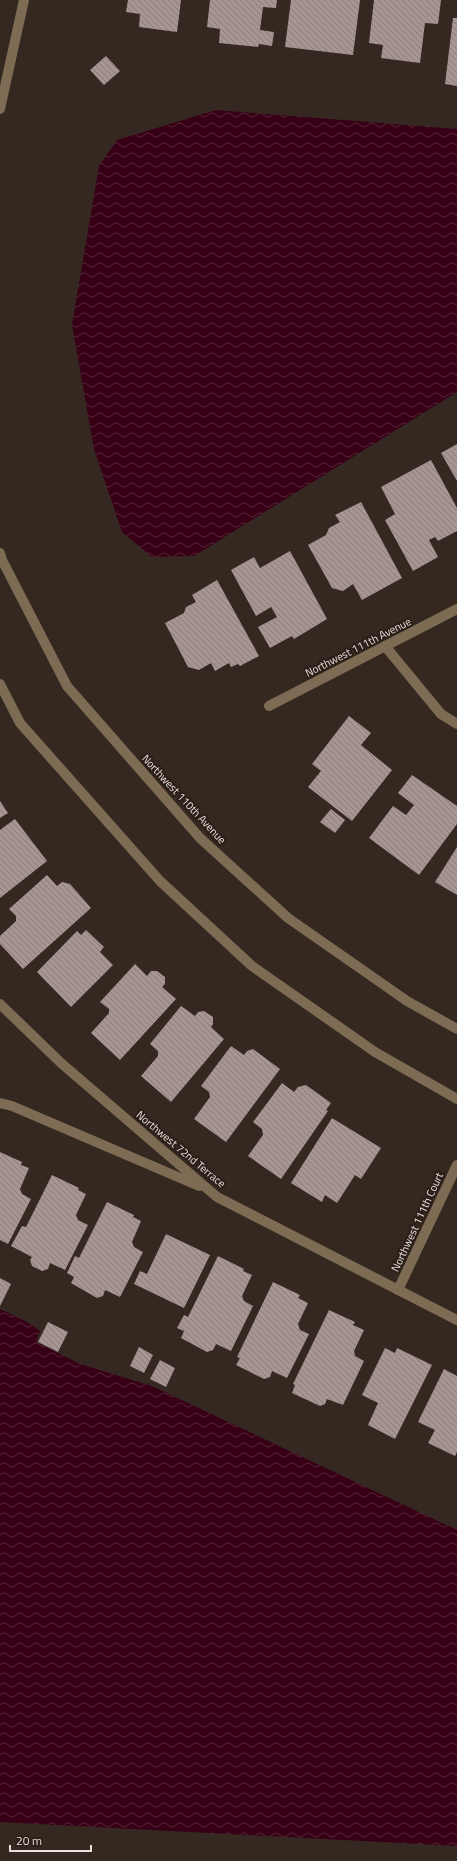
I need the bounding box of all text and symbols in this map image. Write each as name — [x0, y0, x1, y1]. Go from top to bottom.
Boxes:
street label: Northwest 111th Avenue — [302, 613, 414, 681]
street label: Northwest 110th Avenue — [138, 751, 230, 848]
street label: Northwest 72nd Terrace — [133, 1107, 229, 1191]
street label: Northwest 111th Court — [387, 1170, 447, 1274]
scale bar — [10, 1827, 91, 1853]
text: 20 m — [16, 1831, 42, 1850]

